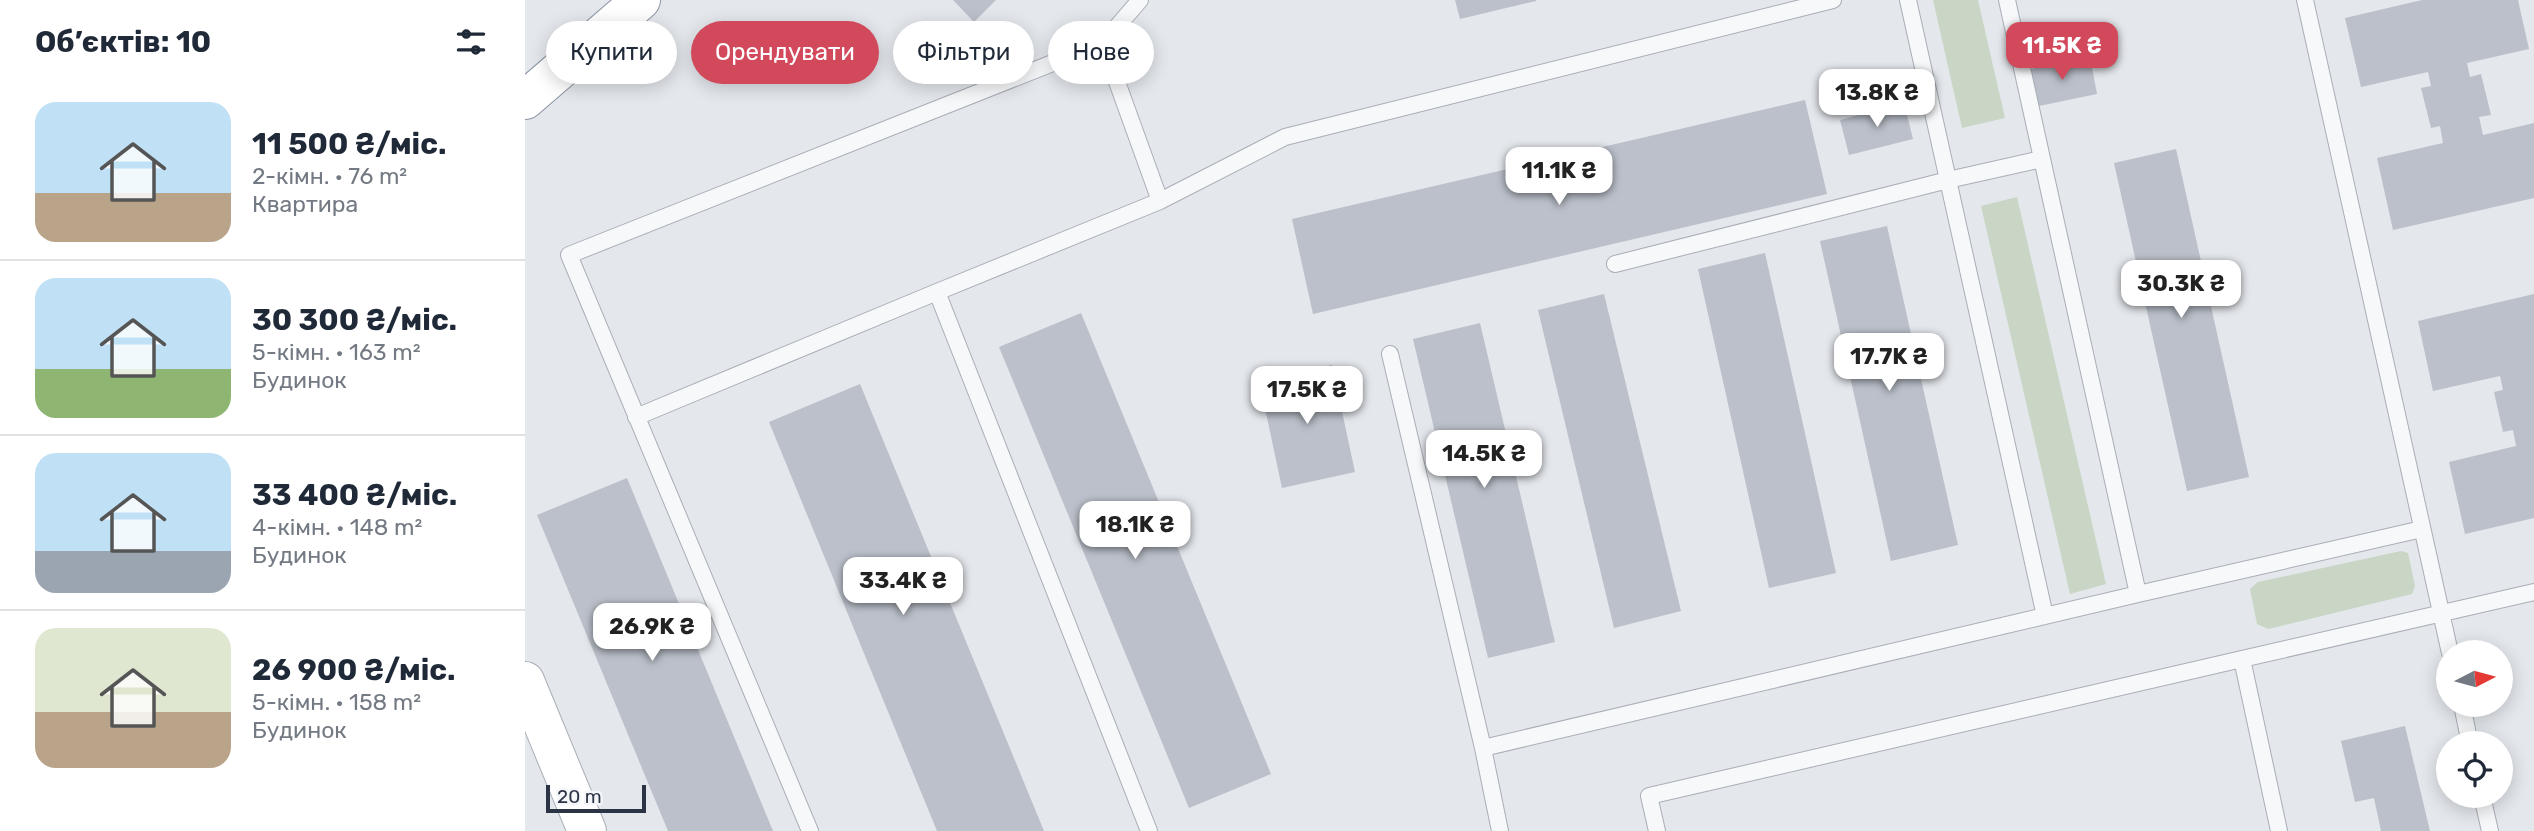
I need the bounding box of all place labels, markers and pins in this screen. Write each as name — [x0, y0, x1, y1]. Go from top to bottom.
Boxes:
pin: 11.5K ₴ — [1997, 22, 2127, 82]
pin: 13.8K ₴ — [1812, 69, 1942, 129]
pin: 11.1K ₴ — [1494, 148, 1624, 207]
pin: 30.3K ₴ — [2116, 260, 2246, 320]
pin: 17.7K ₴ — [1824, 334, 1954, 393]
pin: 17.5K ₴ — [1242, 366, 1372, 426]
pin: 14.5K ₴ — [1419, 430, 1549, 490]
pin: 18.1K ₴ — [1070, 502, 1200, 561]
pin: 33.4K ₴ — [838, 558, 968, 617]
pin: 26.9K ₴ — [587, 604, 717, 663]

